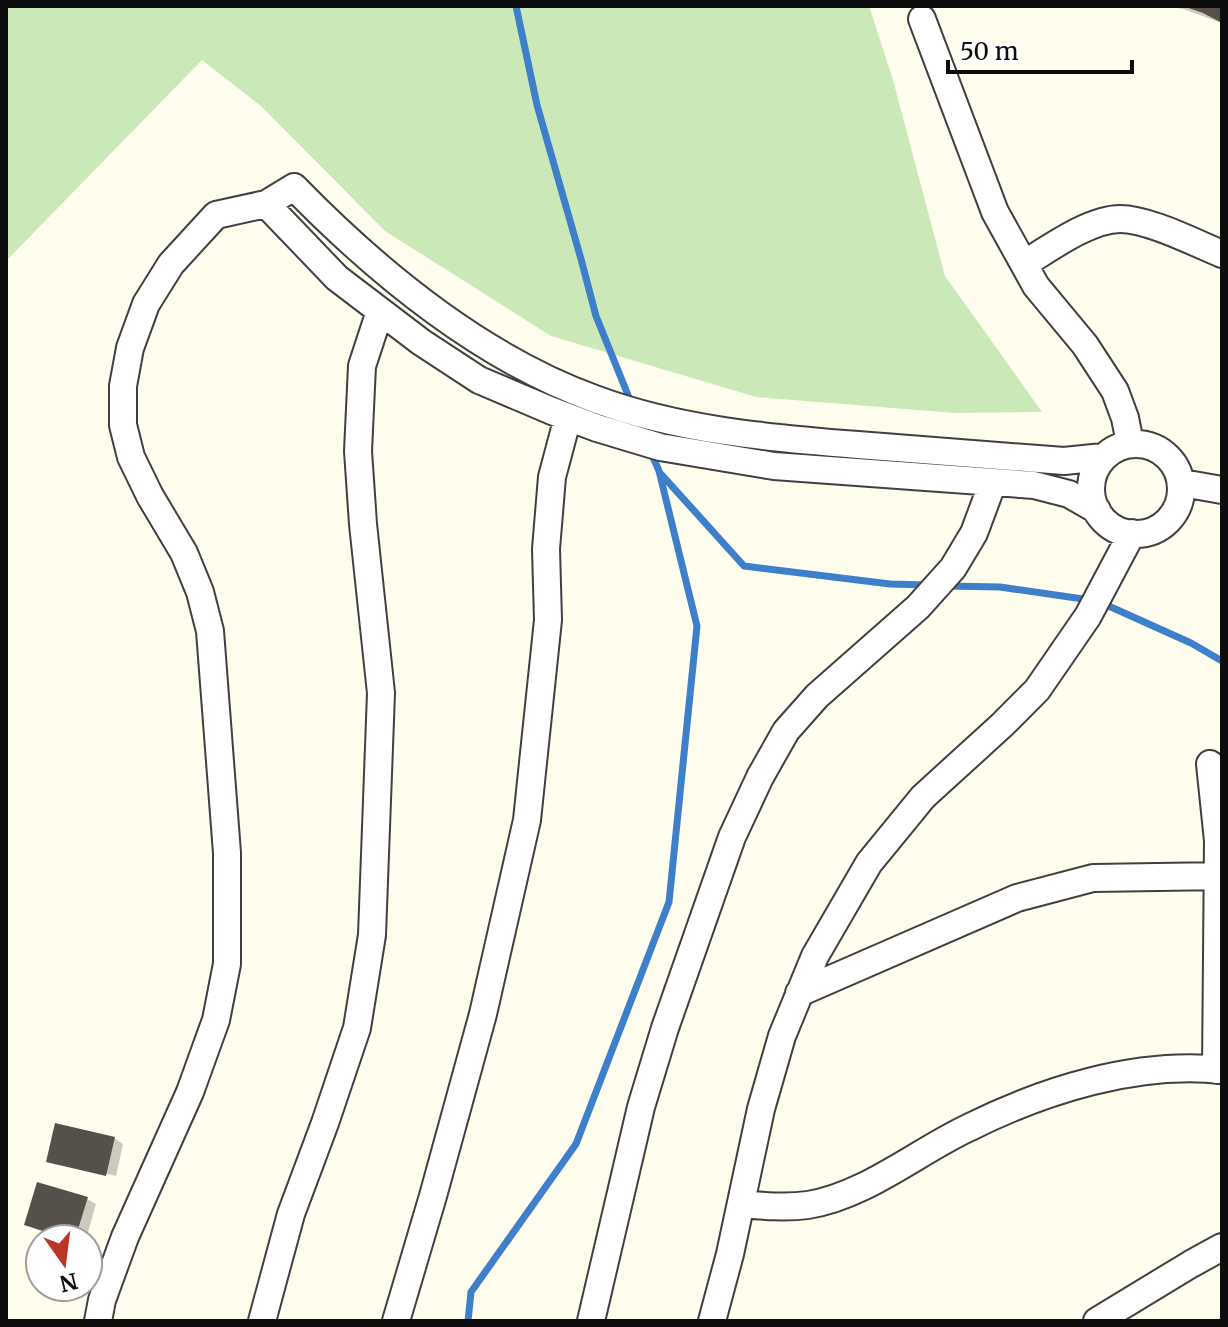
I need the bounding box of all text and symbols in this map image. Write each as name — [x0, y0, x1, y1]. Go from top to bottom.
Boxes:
scale bar — [948, 24, 1132, 74]
text: 50 m — [960, 36, 1019, 67]
north arrow — [24, 1223, 104, 1303]
text: N — [56, 1267, 81, 1298]

